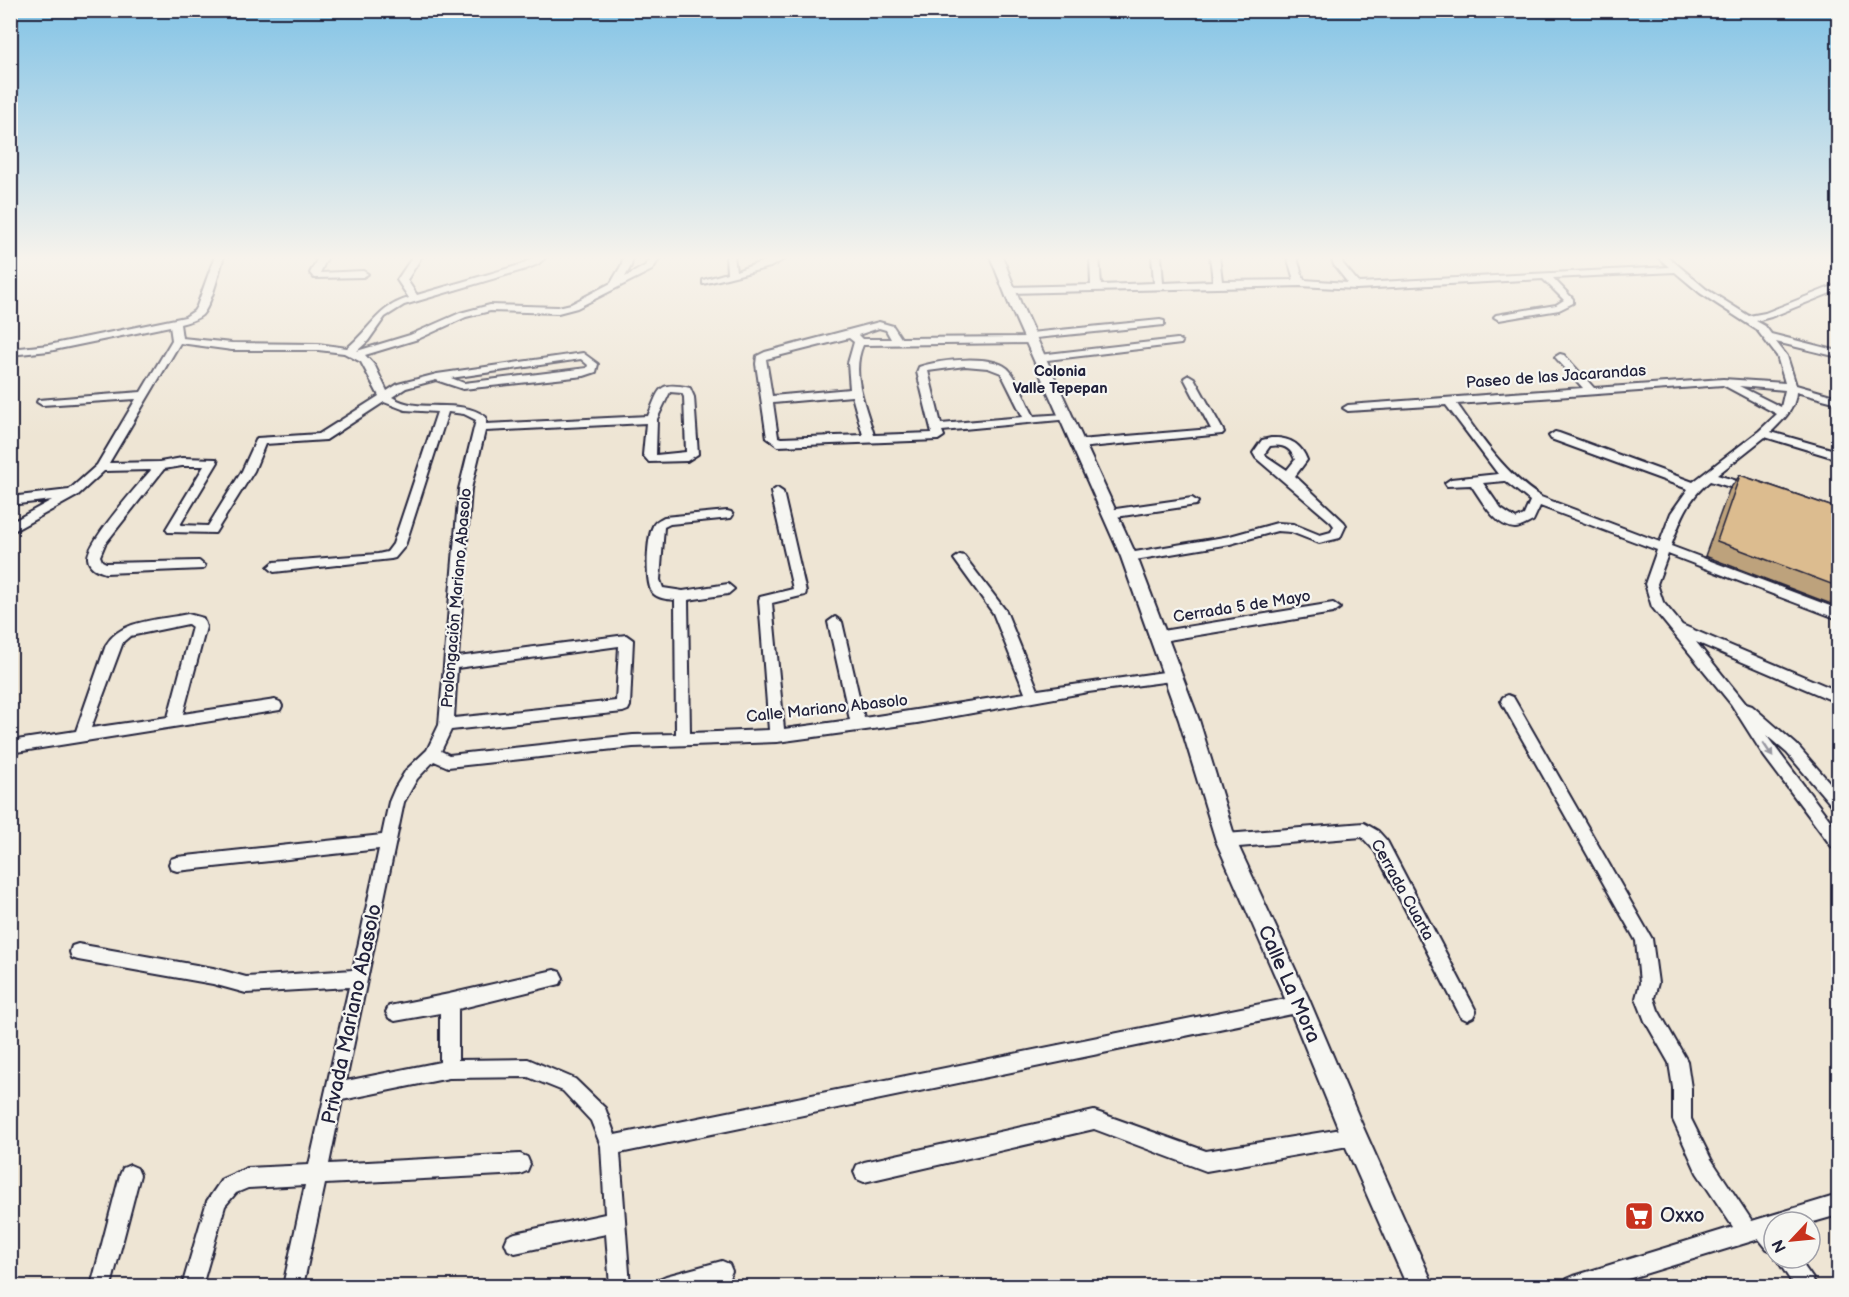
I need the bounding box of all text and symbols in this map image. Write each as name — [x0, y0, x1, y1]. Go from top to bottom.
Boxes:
street label: Paseo de las Jacarandas — [1465, 361, 1647, 393]
district label: Colonia Valle Tepepan — [1012, 362, 1108, 398]
street label: Prolongación Mariano Abasolo — [438, 487, 476, 709]
street label: Cerrada 5 de Mayo — [1172, 587, 1312, 627]
street label: Calle Mariano Abasolo — [745, 691, 909, 727]
one-way arrow — [1762, 741, 1774, 757]
street label: Cerrada Cuarta — [1366, 836, 1438, 944]
street label: Privada Mariano Abasolo — [317, 902, 387, 1126]
street label: Calle La Mora — [1252, 922, 1326, 1046]
supermarket icon: Oxxo — [1623, 1200, 1655, 1232]
place label: Oxxo — [1660, 1204, 1705, 1228]
north arrow — [1762, 1210, 1822, 1270]
text: N — [1769, 1236, 1791, 1255]

